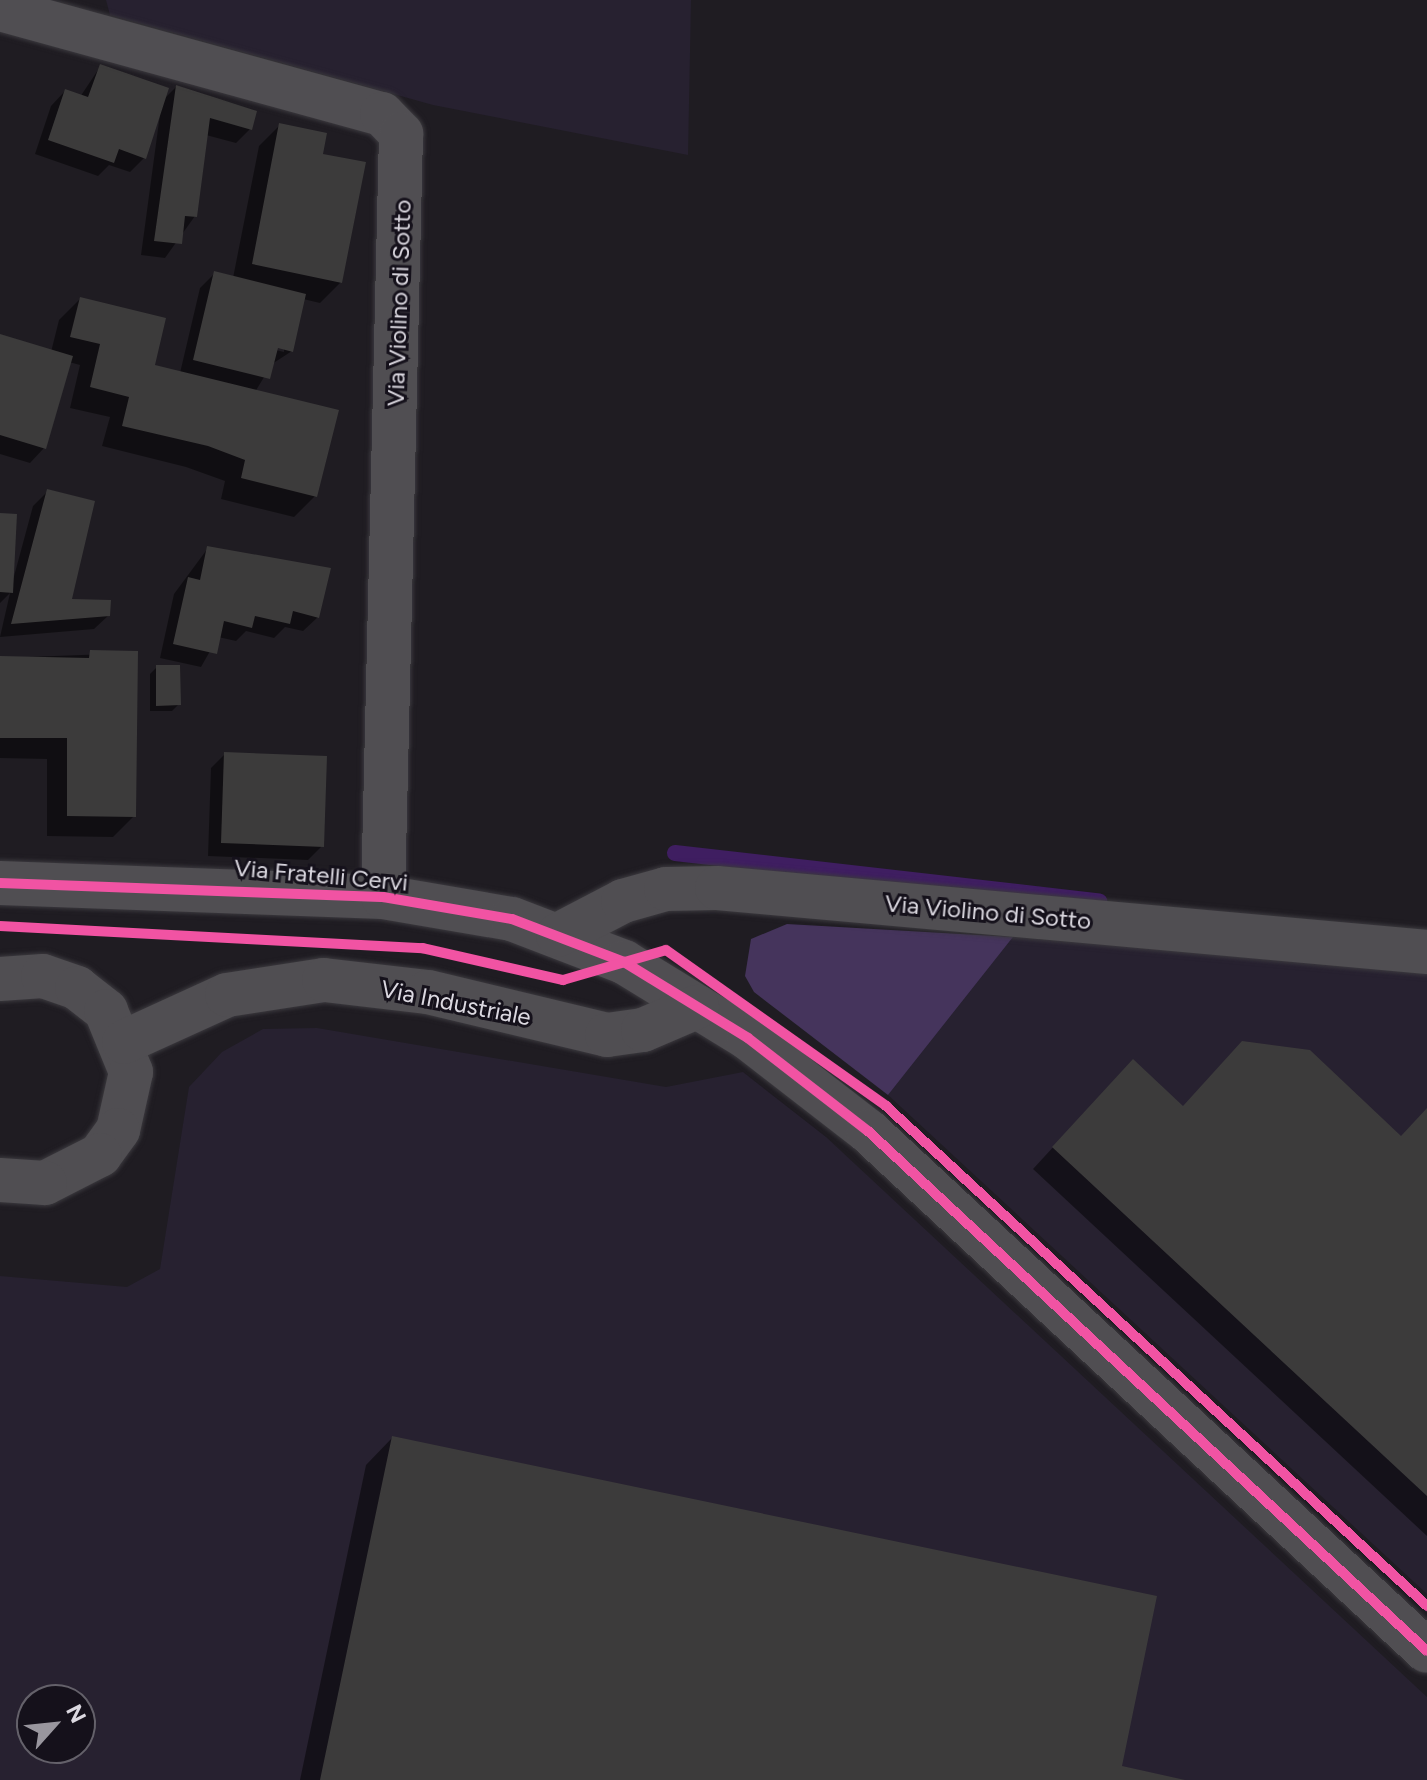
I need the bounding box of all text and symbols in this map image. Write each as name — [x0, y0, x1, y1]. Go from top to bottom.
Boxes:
street label: Via Violino di Sotto — [381, 199, 417, 407]
street label: Via Fratelli Cervi — [233, 853, 409, 897]
street label: Via Violino di Sotto — [884, 889, 1092, 935]
street label: Via Industriale — [379, 974, 533, 1032]
north arrow — [16, 1684, 96, 1764]
text: N — [60, 1700, 92, 1727]

